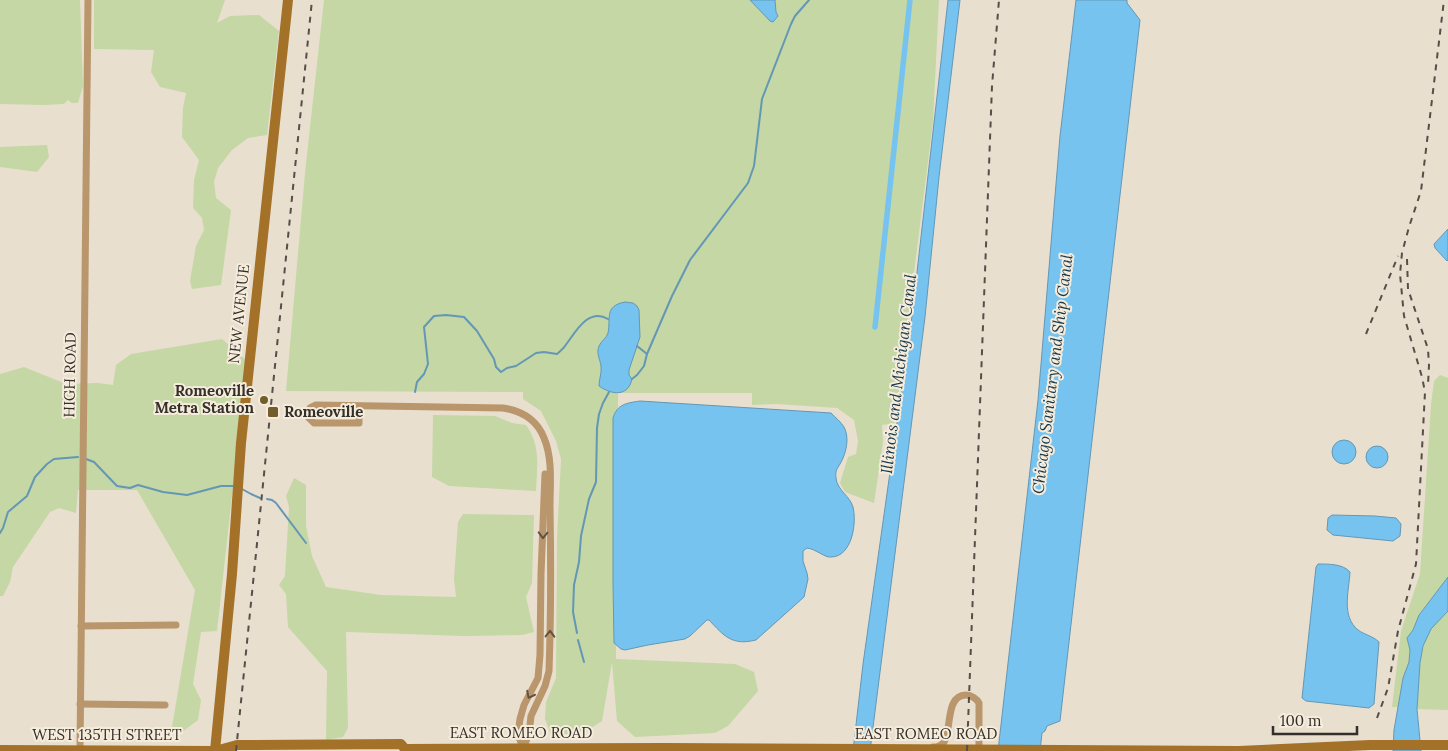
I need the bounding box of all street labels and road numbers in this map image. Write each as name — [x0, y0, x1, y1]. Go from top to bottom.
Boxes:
street label: NEW AVENUE — [224, 263, 253, 364]
street label: HIGH ROAD — [59, 332, 80, 418]
street label: EAST ROMEO ROAD — [450, 723, 592, 742]
street label: EAST ROMEO ROAD — [855, 724, 997, 743]
street label: WEST 135TH STREET — [32, 725, 182, 744]

